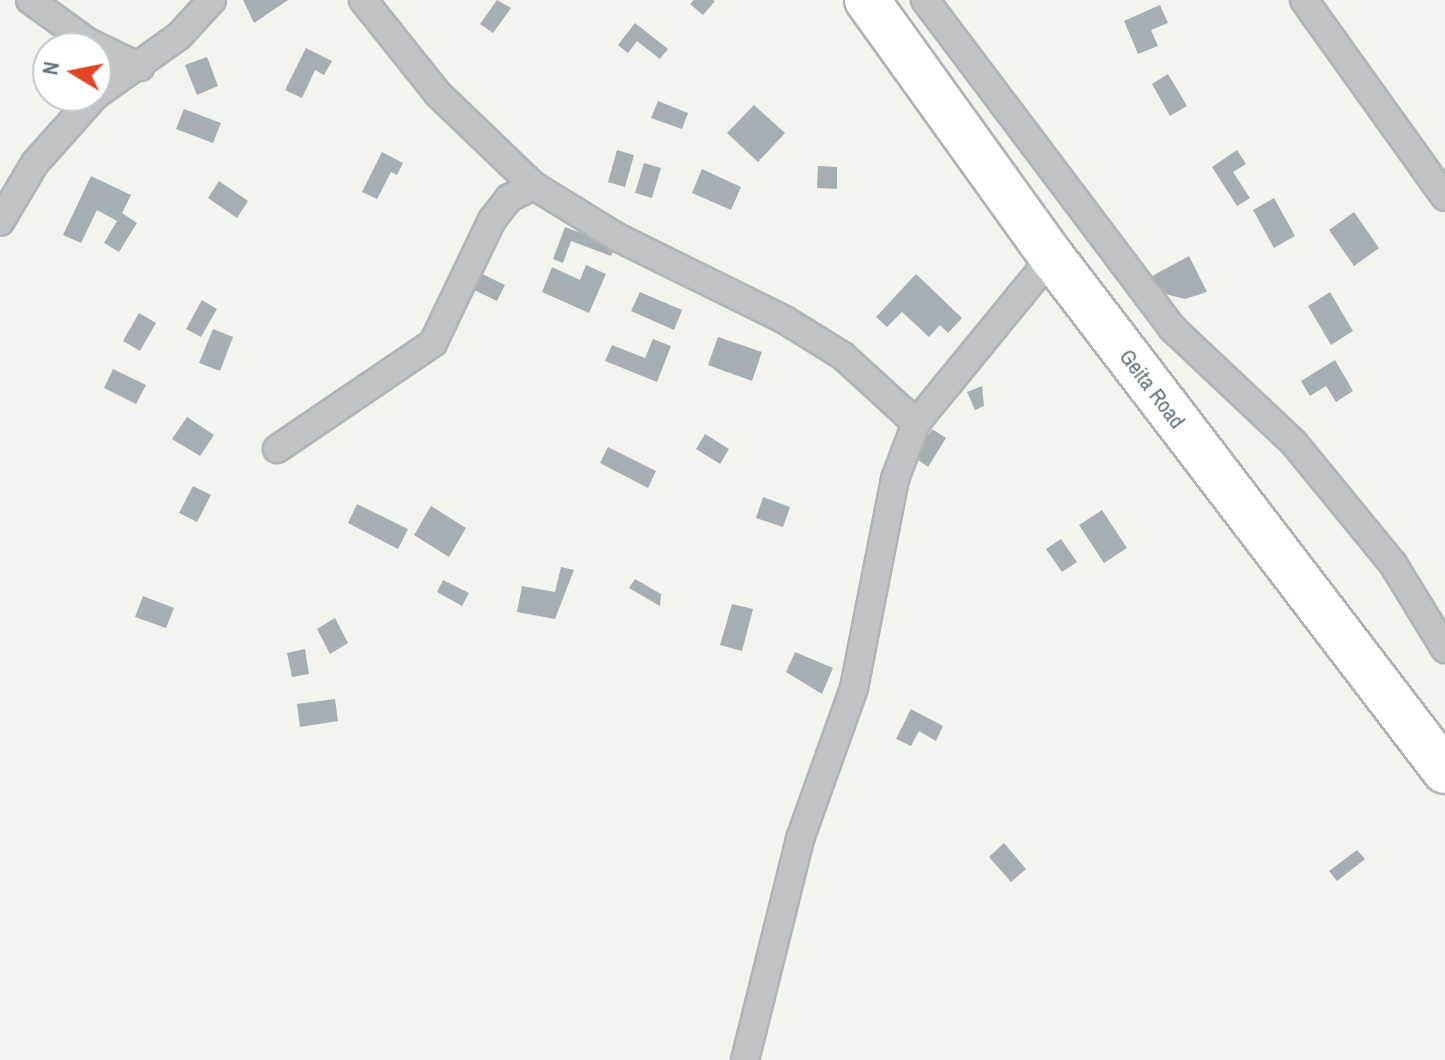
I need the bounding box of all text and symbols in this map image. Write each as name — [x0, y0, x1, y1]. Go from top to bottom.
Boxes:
north arrow — [32, 32, 112, 112]
text: N — [34, 59, 66, 77]
street label: Geita Road — [1114, 344, 1190, 434]

